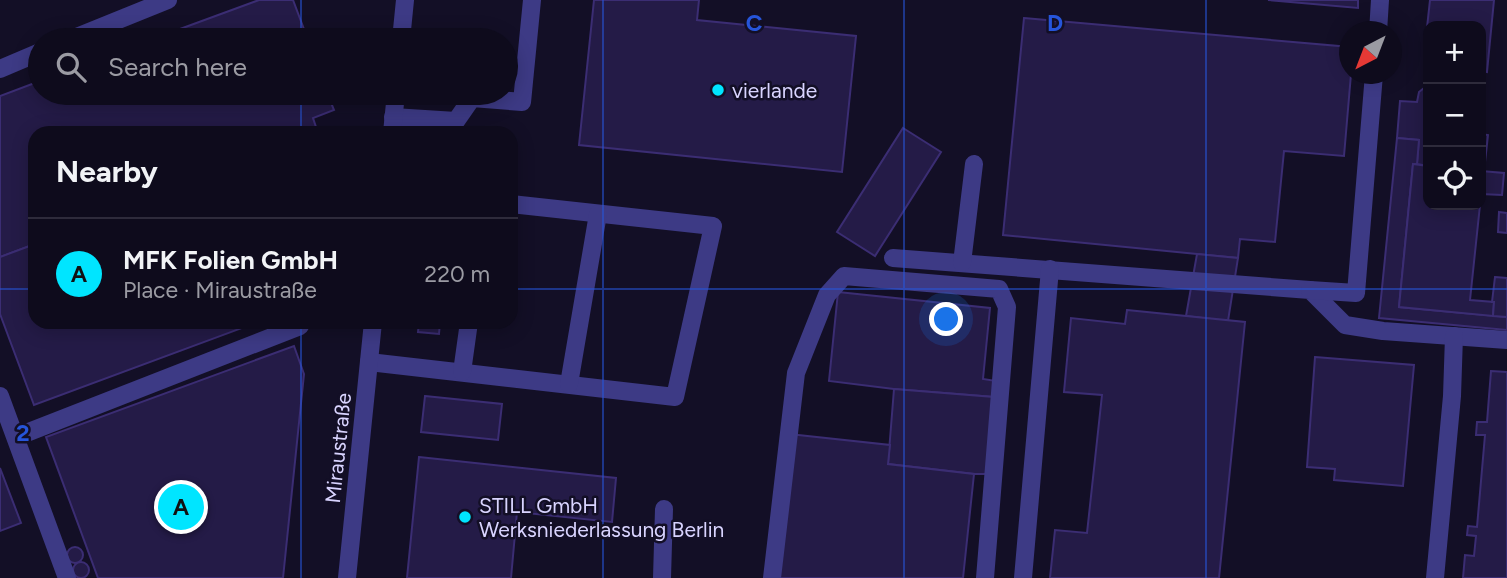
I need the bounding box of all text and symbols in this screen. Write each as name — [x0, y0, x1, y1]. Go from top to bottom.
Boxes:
text: C — [746, 9, 763, 37]
text: D — [1047, 9, 1063, 37]
north arrow — [1339, 21, 1402, 84]
map controls — [1423, 21, 1486, 210]
button: + — [1423, 21, 1486, 84]
search box — [28, 28, 518, 105]
icon: search — [52, 48, 90, 86]
text: Search here — [108, 51, 247, 83]
place label: vierlande — [732, 78, 817, 103]
marker: vierlande — [710, 82, 726, 98]
button: − — [1423, 84, 1486, 147]
button: locate — [1423, 147, 1486, 210]
text: Nearby — [56, 153, 158, 190]
text: MFK Folien GmbH — [123, 244, 338, 276]
text: A — [71, 260, 87, 288]
text: 220 m — [424, 260, 490, 288]
text: Place · Miraustraße — [123, 276, 317, 304]
your location — [929, 302, 963, 336]
street label: Miraustraße — [320, 391, 356, 505]
text: 2 — [16, 419, 30, 447]
pin: A — [158, 481, 204, 533]
place label: STILL GmbH Werksniederlassung Berlin — [479, 493, 724, 542]
marker: STILL GmbH Werksniederlassung Berlin — [457, 509, 473, 525]

